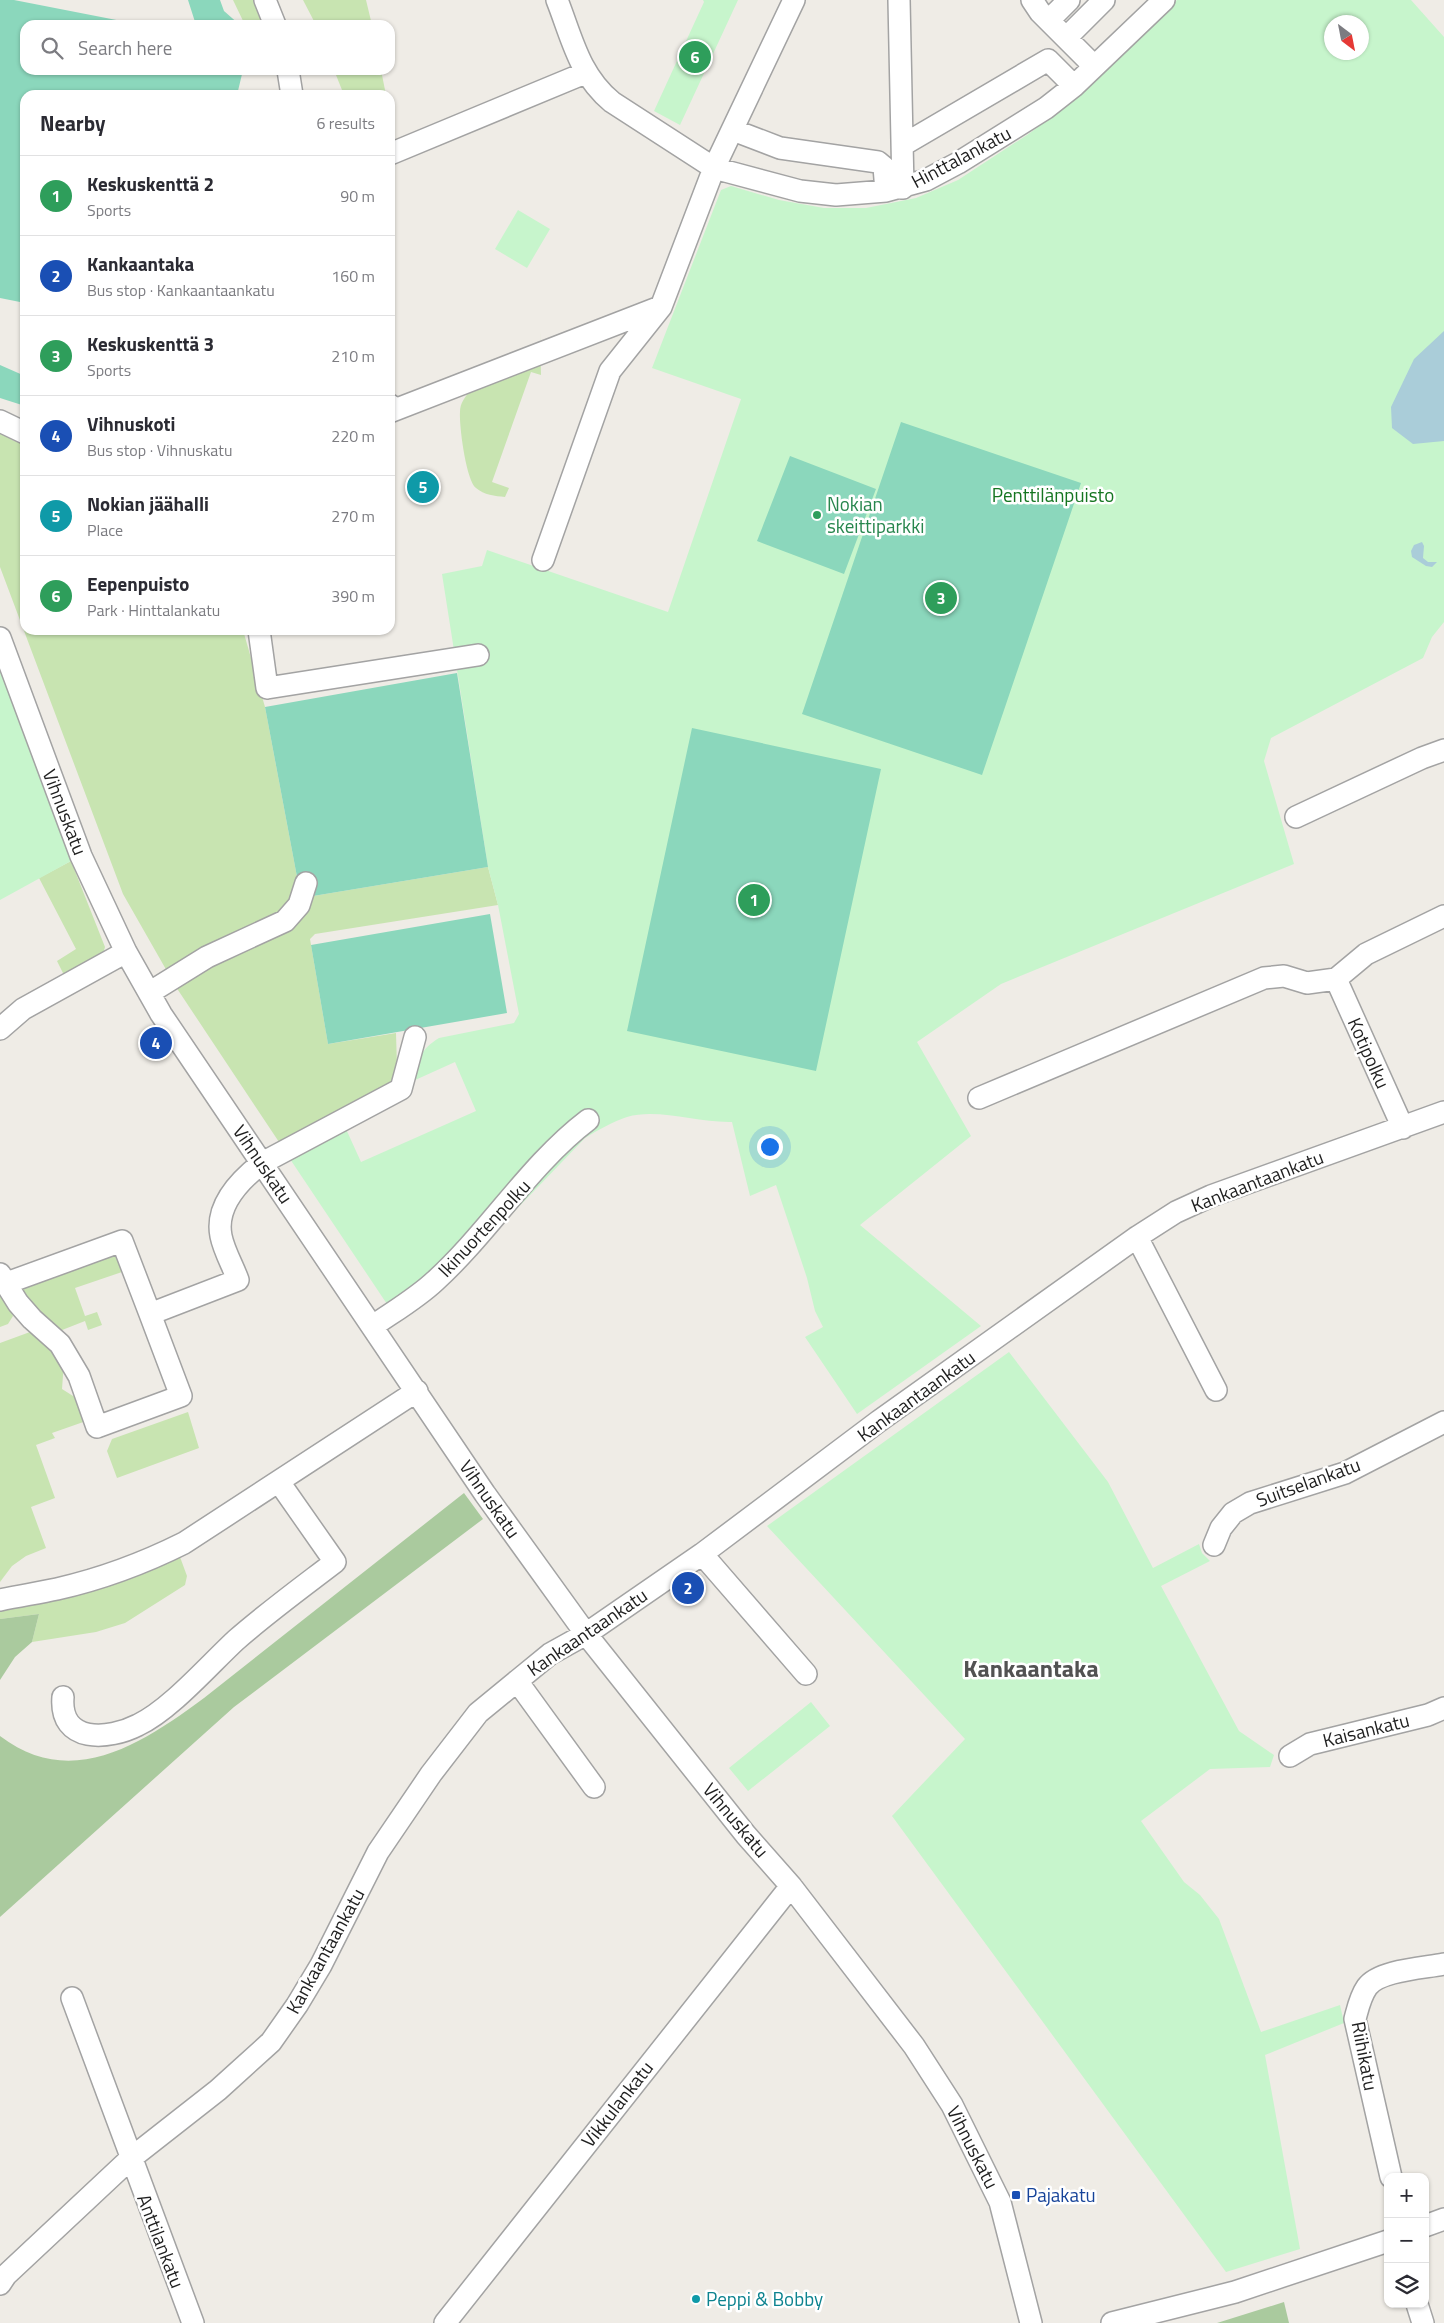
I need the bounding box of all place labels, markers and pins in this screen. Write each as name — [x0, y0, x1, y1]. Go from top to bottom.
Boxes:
pin: 6 — [679, 38, 711, 76]
pin: 5 — [407, 468, 439, 506]
place label: Nokian skeittiparkki — [827, 489, 924, 540]
marker: Nokian skeittiparkki — [811, 509, 823, 521]
pin: 3 — [925, 579, 957, 617]
pin: 1 — [738, 881, 770, 919]
pin: 4 — [140, 1024, 172, 1062]
pin: 2 — [672, 1569, 704, 1607]
place label: Pajakatu — [1026, 2180, 1096, 2209]
marker: Pajakatu — [1010, 2189, 1022, 2201]
place label: Peppi & Bobby — [706, 2284, 823, 2313]
marker: Peppi & Bobby — [690, 2293, 702, 2305]

